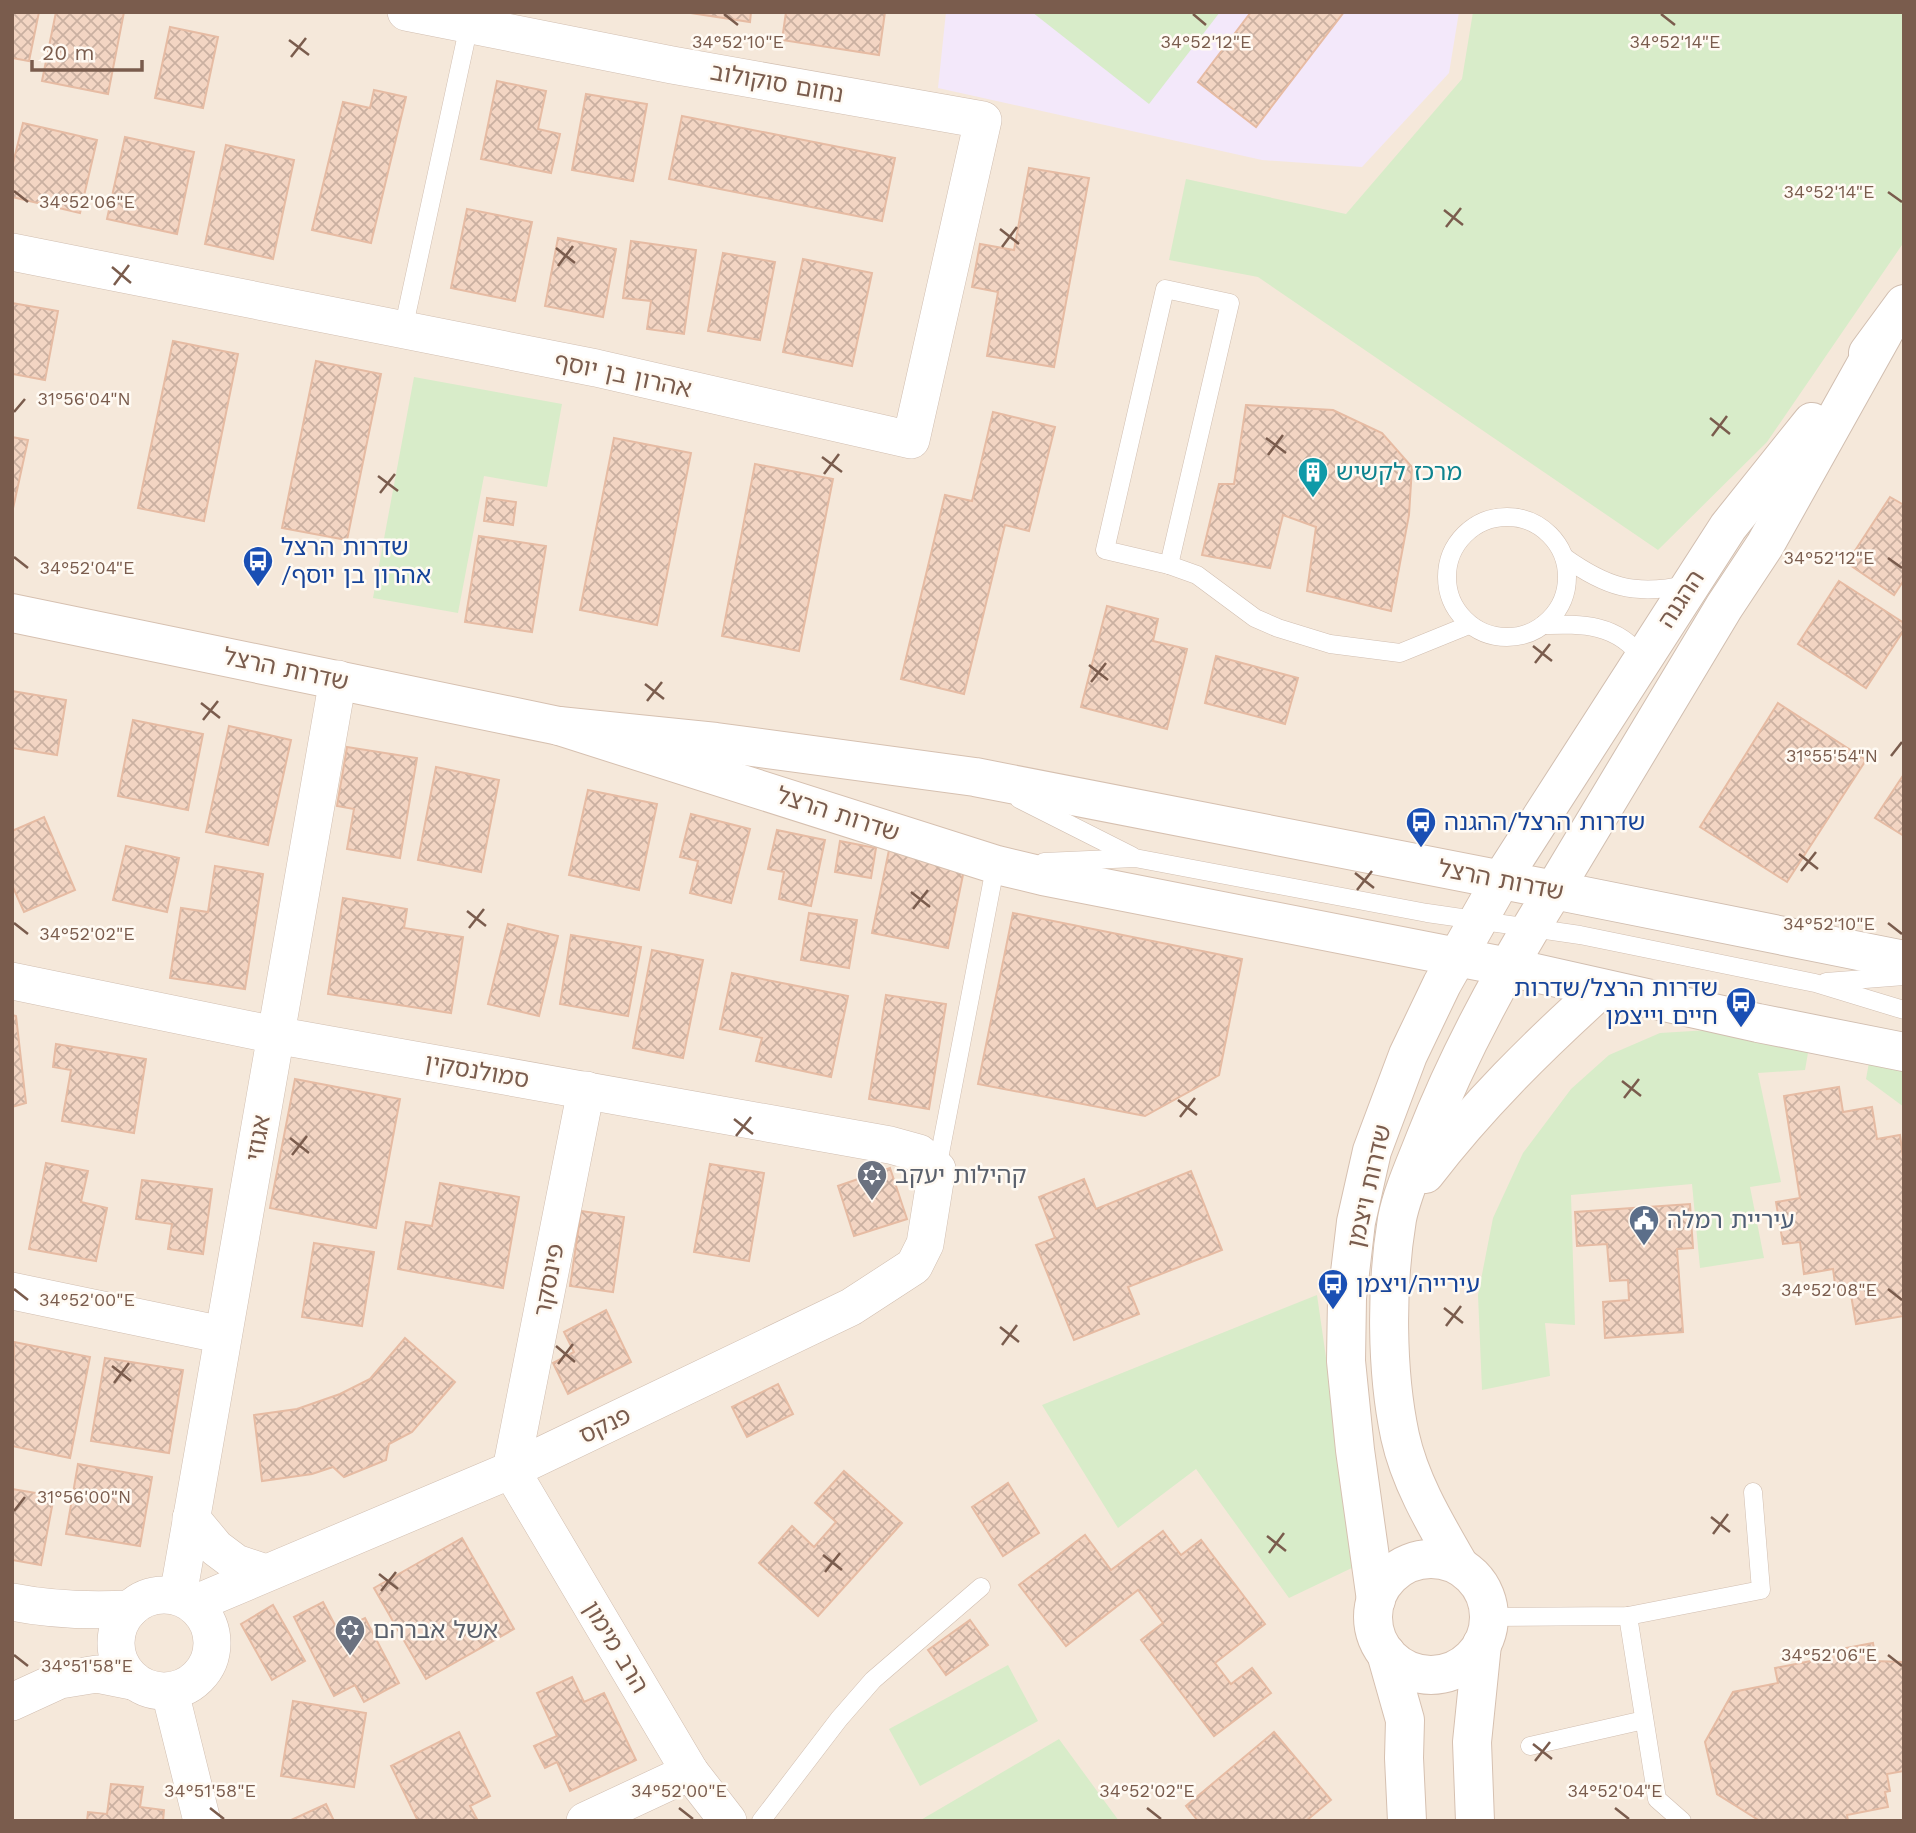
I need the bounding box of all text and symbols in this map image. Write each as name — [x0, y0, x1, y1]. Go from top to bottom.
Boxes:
scale bar — [32, 28, 142, 72]
text: 34°52'10"E — [692, 31, 784, 52]
text: 34°52'12"E — [1160, 31, 1252, 52]
text: 34°52'14"E — [1630, 31, 1720, 52]
text: 20 m — [42, 40, 94, 65]
street label: נחום סוקולוב — [708, 58, 846, 108]
text: 34°52'14"E — [1784, 181, 1874, 202]
text: 34°52'06"E — [39, 191, 135, 212]
street label: אהרון בן יוסף — [552, 347, 694, 403]
text: 31°56'04"N — [37, 388, 131, 409]
building icon: מרכז לקשיש — [1296, 455, 1330, 499]
place label: מרכז לקשיש — [1336, 458, 1462, 486]
place label: שדרות הרצל /אהרון בן יוסף — [281, 533, 431, 589]
bus stop icon: שדרות הרצל /אהרון בן יוסף — [241, 544, 275, 588]
text: 34°52'12"E — [1783, 547, 1875, 568]
text: 34°52'04"E — [40, 557, 135, 578]
street label: ההגנה — [1652, 565, 1710, 633]
street label: שדרות הרצל — [221, 642, 351, 696]
text: 31°55'54"N — [1786, 745, 1878, 766]
street label: שדרות הרצל — [773, 781, 903, 847]
bus stop icon: שדרות הרצל/ההגנה — [1404, 805, 1438, 849]
place label: שדרות הרצל/ההגנה — [1444, 808, 1645, 836]
street label: שדרות הרצל — [1436, 854, 1566, 906]
text: 34°52'10"E — [1783, 913, 1875, 934]
text: 34°52'02"E — [39, 923, 135, 944]
place label: שדרות הרצל/שדרות חיים וייצמן — [1514, 974, 1718, 1030]
bus stop icon: שדרות הרצל/שדרות חיים וייצמן — [1724, 985, 1758, 1029]
street label: סמולנסקין — [423, 1048, 531, 1094]
street label: אגוזי — [240, 1113, 276, 1163]
street label: שדרות ויצמן — [1341, 1122, 1397, 1250]
synagogue icon: קהילות יעקב — [855, 1158, 889, 1202]
place label: קהילות יעקב — [895, 1161, 1027, 1189]
public building icon: עיריית רמלה — [1627, 1203, 1661, 1247]
place label: עיריית רמלה — [1667, 1206, 1794, 1234]
street label: פינסקר — [528, 1241, 570, 1319]
bus stop icon: עירייה/ויצמן — [1316, 1267, 1350, 1311]
place label: עירייה/ויצמן — [1356, 1270, 1480, 1298]
text: 34°52'08"E — [1781, 1279, 1877, 1300]
text: 34°52'00"E — [39, 1289, 135, 1310]
street label: פנקס — [575, 1401, 635, 1449]
text: 31°56'00"N — [37, 1486, 131, 1507]
street label: הרב מימון — [578, 1596, 654, 1698]
synagogue icon: אשל אברהם — [333, 1613, 367, 1657]
place label: אשל אברהם — [373, 1616, 498, 1644]
text: 34°52'06"E — [1781, 1644, 1877, 1665]
text: 34°51'58"E — [41, 1655, 133, 1676]
text: 34°51'58"E — [164, 1780, 256, 1801]
text: 34°52'00"E — [631, 1780, 727, 1801]
text: 34°52'02"E — [1099, 1780, 1195, 1801]
text: 34°52'04"E — [1568, 1780, 1663, 1801]

